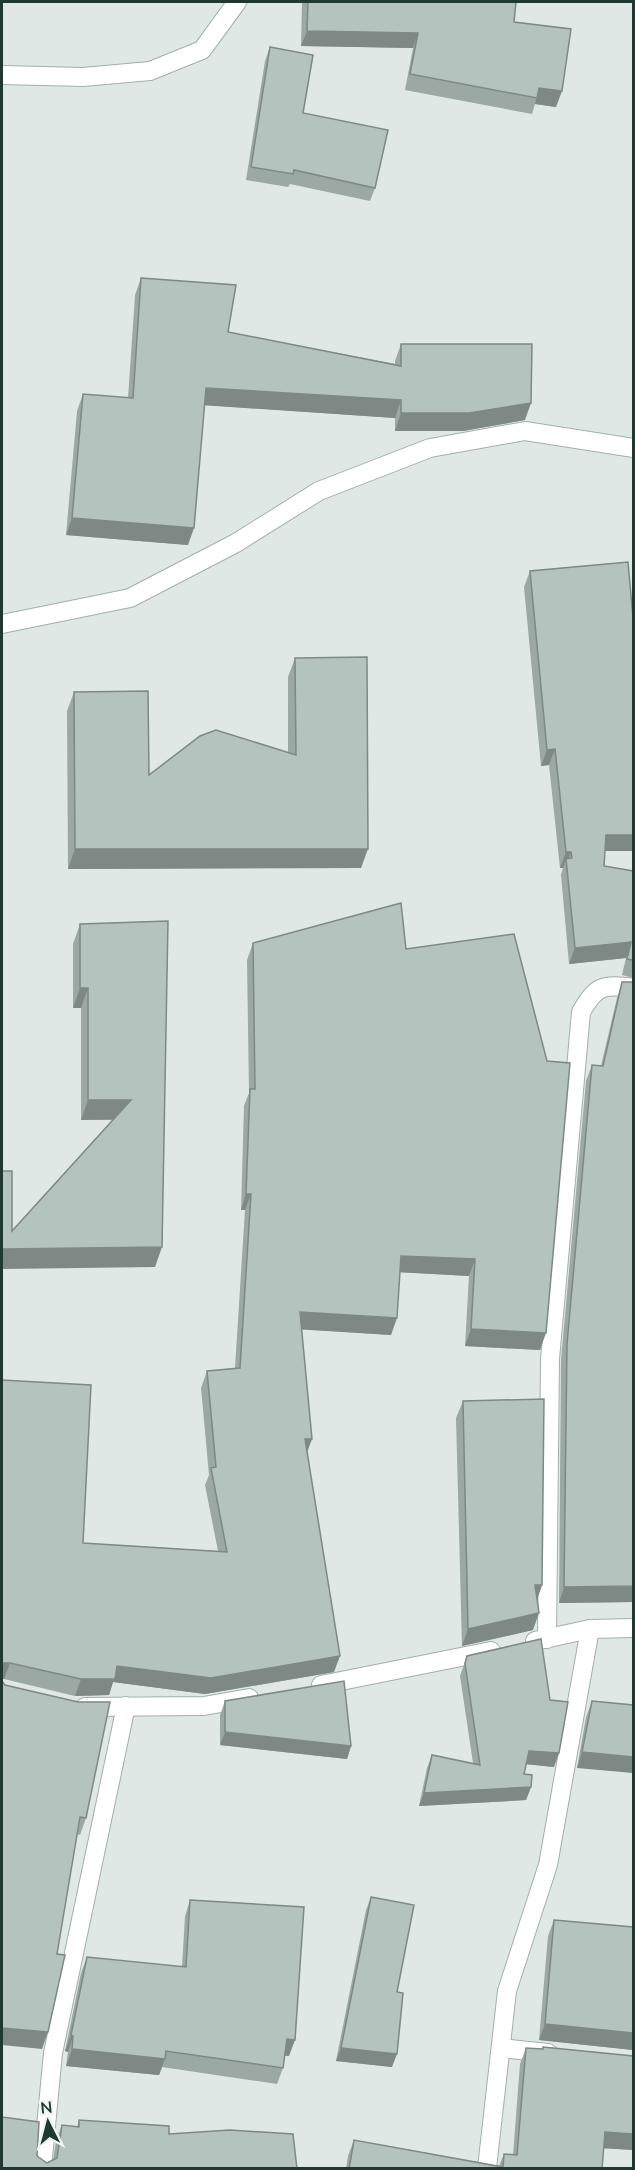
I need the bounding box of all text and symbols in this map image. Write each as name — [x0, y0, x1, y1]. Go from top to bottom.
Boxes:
north arrow — [18, 2092, 78, 2152]
text: N — [39, 2097, 54, 2120]

